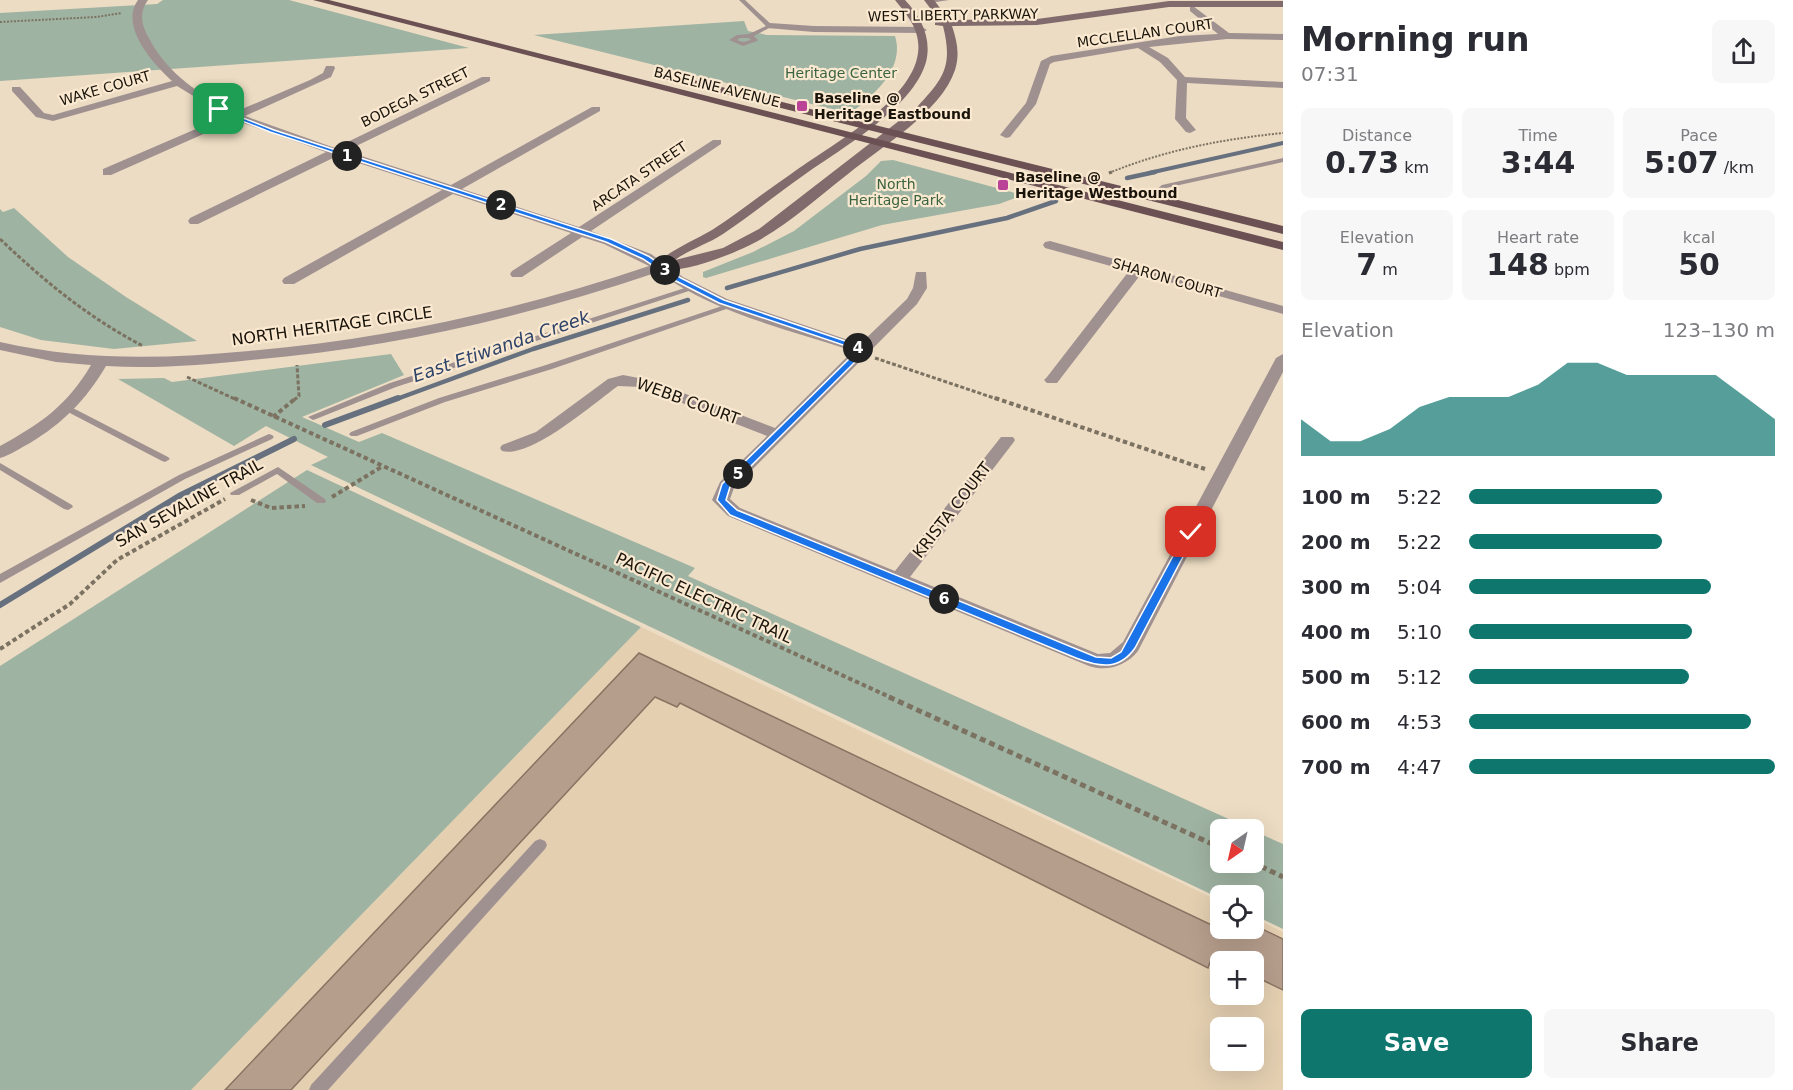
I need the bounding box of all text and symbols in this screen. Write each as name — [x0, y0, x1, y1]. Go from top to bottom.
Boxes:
street label: WEST LIBERTY PARKWAY — [867, 6, 1039, 24]
street label: MCCLELLAN COURT — [1076, 15, 1214, 50]
text: Morning run — [1301, 20, 1529, 59]
button: share — [1712, 20, 1775, 83]
text: 07:31 — [1301, 62, 1359, 86]
street label: BODEGA STREET — [358, 64, 472, 130]
street label: BASELINE AVENUE — [652, 64, 782, 110]
park label: Heritage Center — [785, 65, 897, 81]
street label: WAKE COURT — [58, 67, 153, 109]
pin — [193, 83, 244, 134]
place label: Baseline @ Heritage Eastbound — [814, 90, 971, 122]
icon: arrive — [202, 92, 235, 125]
marker: Baseline @ Heritage Eastbound — [795, 99, 809, 113]
text: Distance — [1342, 126, 1412, 145]
text: Time — [1518, 126, 1558, 145]
text: Pace — [1680, 126, 1718, 145]
street label: ARCATA STREET — [588, 138, 690, 214]
pin: 1 — [332, 141, 362, 171]
text: 0.73 — [1325, 145, 1399, 180]
text: 3:44 — [1501, 145, 1575, 180]
text: 5:07 — [1644, 145, 1719, 180]
text: 1 — [341, 146, 353, 165]
text: km — [1399, 158, 1429, 177]
text: /km — [1719, 158, 1754, 177]
place label: Baseline @ Heritage Westbound — [1015, 169, 1178, 201]
park label: North Heritage Park — [848, 176, 944, 208]
marker: Baseline @ Heritage Westbound — [996, 178, 1010, 192]
pin: 2 — [486, 190, 516, 220]
text: 2 — [495, 195, 507, 214]
text: Elevation — [1340, 228, 1414, 247]
text: Heart rate — [1497, 228, 1579, 247]
text: kcal — [1683, 228, 1715, 247]
text: 7 — [1356, 247, 1377, 282]
text: 148 — [1486, 247, 1549, 282]
text: 50 — [1678, 247, 1720, 282]
pin: 3 — [650, 255, 680, 285]
street label: SHARON COURT — [1110, 255, 1224, 301]
text: 3 — [659, 260, 671, 279]
text: m — [1377, 260, 1398, 279]
text: bpm — [1549, 260, 1590, 279]
street label: NORTH HERITAGE CIRCLE — [230, 302, 434, 350]
water label: East Etiwanda Creek — [410, 305, 594, 386]
text: Elevation — [1301, 318, 1394, 342]
text: 123–130 m — [1663, 318, 1775, 342]
pin: 4 — [843, 333, 873, 363]
text: 4 — [852, 338, 864, 357]
street label: WEBB COURT — [634, 374, 742, 429]
street label: SAN SEVALINE TRAIL — [112, 455, 266, 551]
street label: KRISTA COURT — [909, 458, 995, 562]
pin: 5 — [723, 459, 753, 489]
text: 5 — [732, 464, 744, 483]
text: 100 m — [1301, 485, 1371, 509]
text: 5:22 — [1397, 485, 1442, 509]
pin — [1165, 506, 1216, 557]
icon: check — [1174, 515, 1207, 548]
text: 200 m — [1301, 530, 1371, 554]
text: 5:22 — [1397, 530, 1442, 554]
street label: PACIFIC ELECTRIC TRAIL — [613, 549, 795, 647]
text: 300 m — [1301, 575, 1371, 599]
text: 5:04 — [1397, 575, 1442, 599]
pin: 6 — [929, 584, 959, 614]
text: 6 — [938, 589, 950, 608]
text: 400 m — [1301, 620, 1371, 644]
text: 5:10 — [1397, 620, 1442, 644]
text: 500 m — [1301, 665, 1371, 689]
text: 5:12 — [1397, 665, 1442, 689]
text: 600 m — [1301, 710, 1371, 734]
text: 4:53 — [1397, 710, 1442, 734]
text: 700 m — [1301, 755, 1371, 779]
text: 4:47 — [1397, 755, 1442, 779]
north arrow — [1210, 819, 1264, 873]
map controls — [1210, 819, 1264, 1071]
button: locate — [1210, 885, 1264, 939]
button: + — [1210, 951, 1264, 1005]
button: Save — [1301, 1009, 1532, 1078]
button: Share — [1544, 1009, 1775, 1078]
button: − — [1210, 1017, 1264, 1071]

